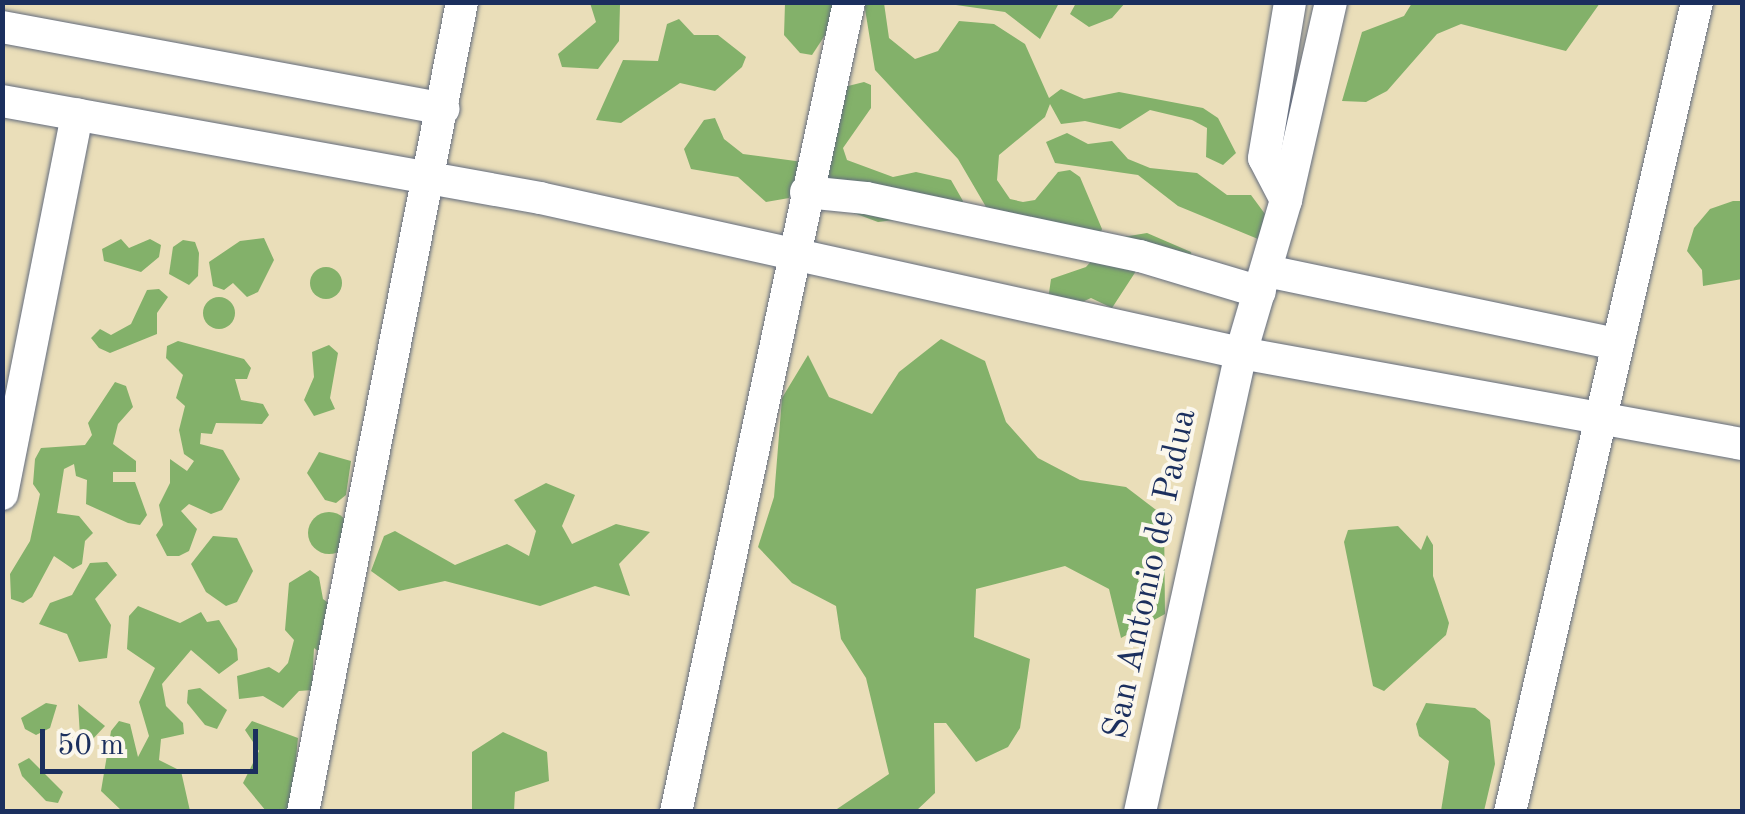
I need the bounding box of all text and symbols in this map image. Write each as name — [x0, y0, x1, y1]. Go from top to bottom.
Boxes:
street label: San Antonio de Padua — [1095, 405, 1207, 743]
scale bar — [45, 709, 262, 771]
text: 50 m — [57, 731, 124, 761]

